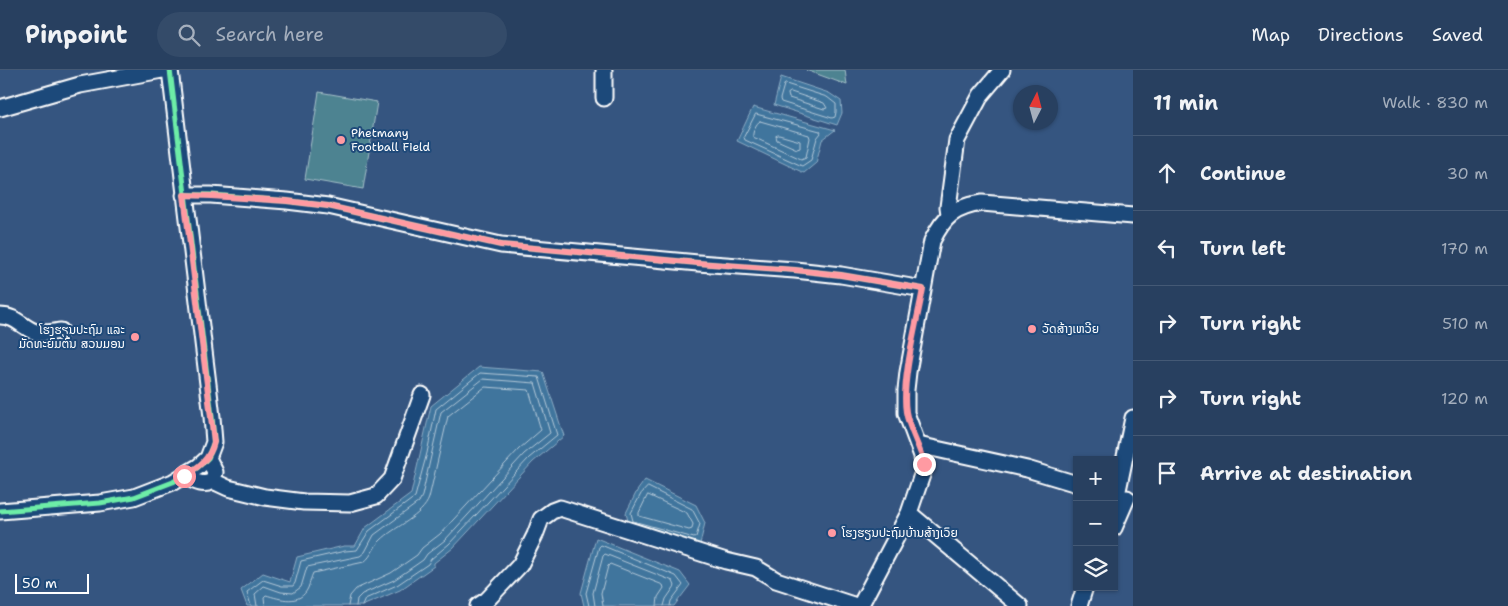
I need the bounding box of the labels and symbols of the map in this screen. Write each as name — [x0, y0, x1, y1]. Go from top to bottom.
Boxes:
north arrow — [1013, 85, 1058, 130]
place label: Phetmany Football Field — [351, 125, 431, 155]
marker: Phetmany Football Field — [335, 134, 347, 146]
place label: ວັດສ້າງເຫວີຍ — [1042, 321, 1099, 337]
place label: ໂຮງຮຽນປະຖົມ ແລະ ມັດທະຍົມຕົ້ນ ສວນມອນ — [19, 322, 125, 352]
marker: ວັດສ້າງເຫວີຍ — [1026, 323, 1038, 335]
marker: ໂຮງຮຽນປະຖົມ ແລະ ມັດທະຍົມຕົ້ນ ສວນມອນ — [129, 331, 141, 343]
route end — [913, 453, 936, 476]
route start — [173, 465, 196, 488]
place label: ໂຮງຮຽນປະຖົມບ້ານສ້າງເວົຍ — [841, 525, 958, 541]
marker: ໂຮງຮຽນປະຖົມບ້ານສ້າງເວົຍ — [826, 527, 838, 539]
scale bar — [15, 571, 89, 594]

